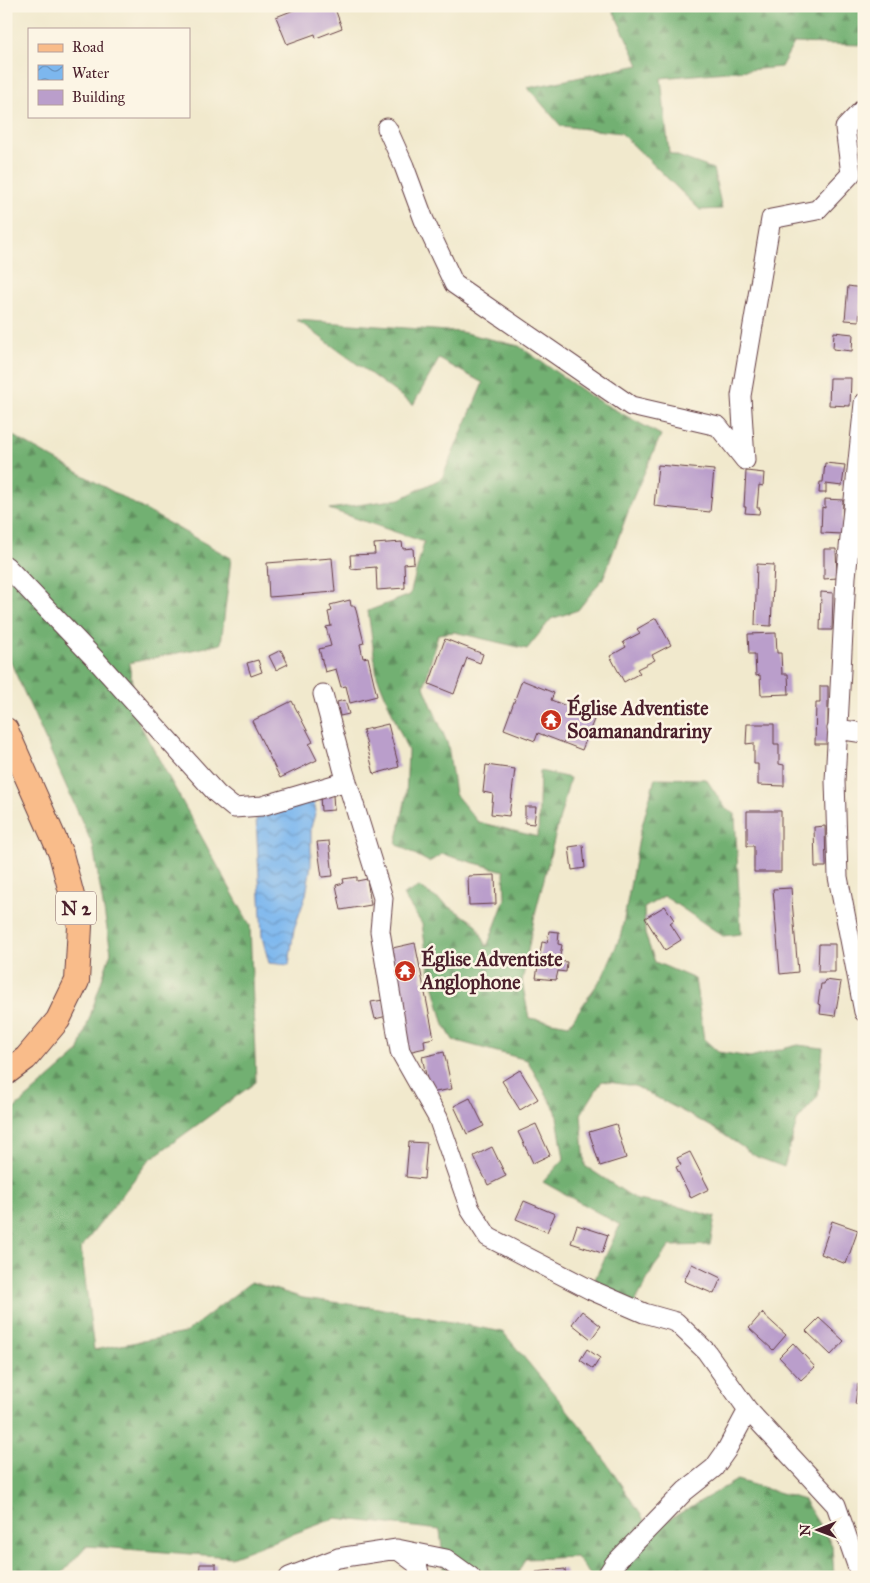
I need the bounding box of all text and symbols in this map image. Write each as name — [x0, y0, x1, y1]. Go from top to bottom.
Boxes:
legend — [28, 28, 190, 118]
text: Road — [72, 38, 104, 56]
text: Water — [72, 64, 109, 82]
text: Building — [72, 88, 126, 106]
place label: Église Adventiste Soamanandrariny — [567, 694, 713, 744]
temple icon: Église Adventiste Soamanandrariny — [539, 708, 563, 732]
road number: N 2 — [56, 891, 96, 924]
place label: Église Adventiste Anglophone — [419, 945, 563, 995]
temple icon: Église Adventiste Anglophone — [393, 959, 417, 983]
north arrow — [792, 1506, 842, 1556]
text: N — [797, 1524, 814, 1536]

